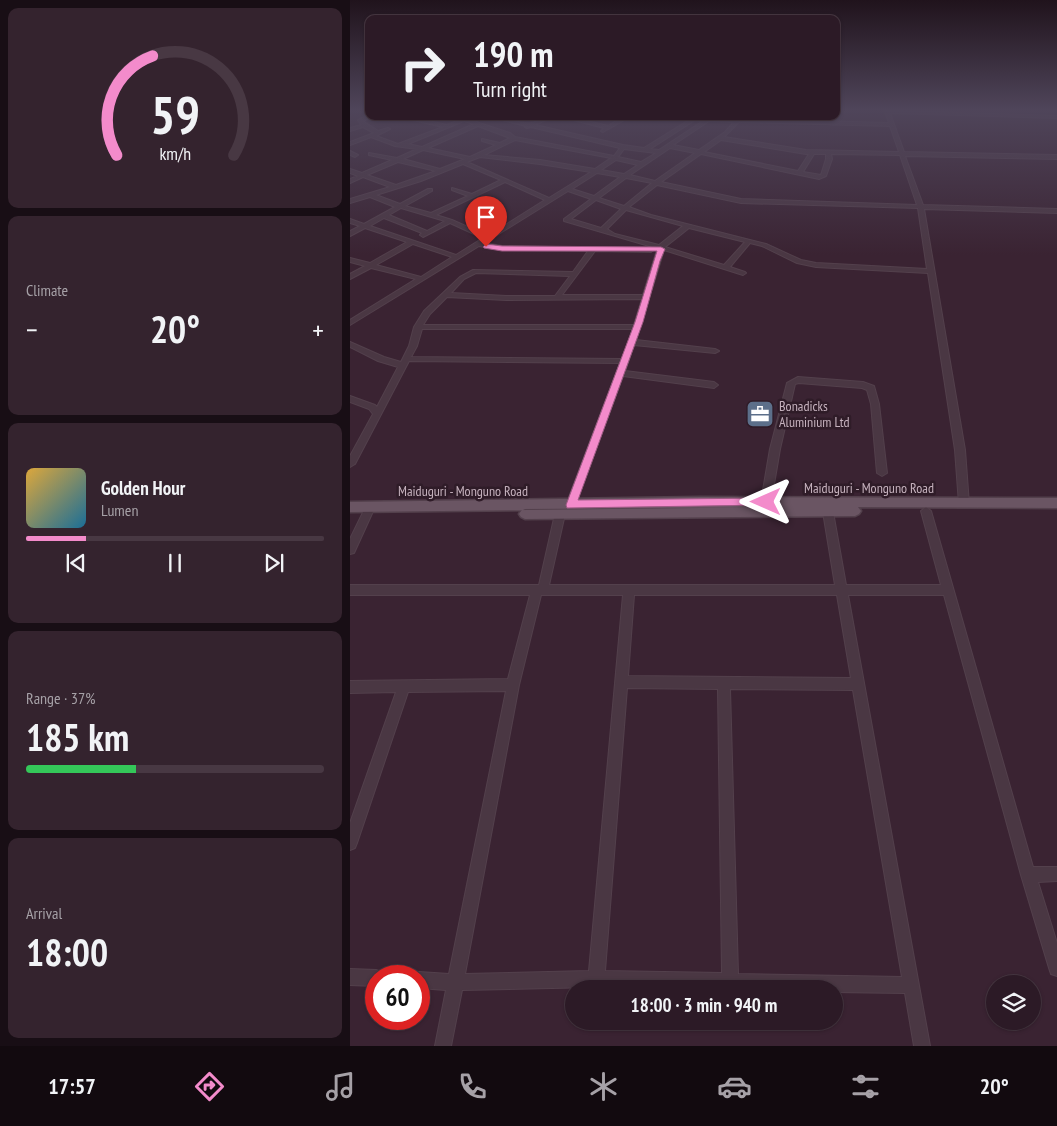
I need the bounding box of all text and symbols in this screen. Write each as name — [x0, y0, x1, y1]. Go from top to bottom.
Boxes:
text: 190 m — [473, 31, 554, 77]
icon: right — [390, 35, 455, 100]
text: Turn right — [473, 75, 547, 103]
text: 59 — [150, 81, 200, 148]
text: km/h — [159, 142, 191, 165]
pin — [465, 196, 507, 247]
icon: arrive — [472, 203, 500, 231]
text: Climate — [26, 280, 68, 300]
text: 20° — [150, 304, 200, 353]
text: − — [26, 311, 38, 348]
text: + — [312, 311, 324, 348]
place label: Bonadicks Aluminium Ltd — [779, 397, 850, 431]
office icon: Bonadicks Aluminium Ltd — [745, 399, 775, 429]
position arrow — [739, 475, 791, 527]
text: Golden Hour — [101, 476, 185, 500]
street label: Maiduguri - Monguno Road — [804, 479, 934, 497]
street label: Maiduguri - Monguno Road — [398, 482, 528, 500]
text: Lumen — [101, 500, 138, 520]
icon: previous — [62, 549, 90, 577]
icon: pause — [161, 549, 189, 577]
icon: next — [260, 549, 288, 577]
text: Range · 37% — [26, 688, 95, 708]
text: 185 km — [26, 712, 129, 761]
text: Arrival — [26, 903, 62, 923]
text: 18:00 — [26, 927, 108, 976]
speed limit sign: 60 — [365, 965, 430, 1030]
map controls — [986, 975, 1041, 1030]
button: layers — [986, 975, 1041, 1030]
text: 18:00 · 3 min · 940 m — [631, 993, 777, 1017]
icon: directions — [192, 1069, 227, 1104]
icon: music — [323, 1069, 358, 1104]
icon: phone — [455, 1069, 490, 1104]
icon: climate — [586, 1069, 621, 1104]
icon: car — [717, 1069, 752, 1104]
icon: filters — [848, 1069, 883, 1104]
text: 17:57 — [48, 1072, 96, 1100]
text: 20° — [980, 1072, 1009, 1100]

